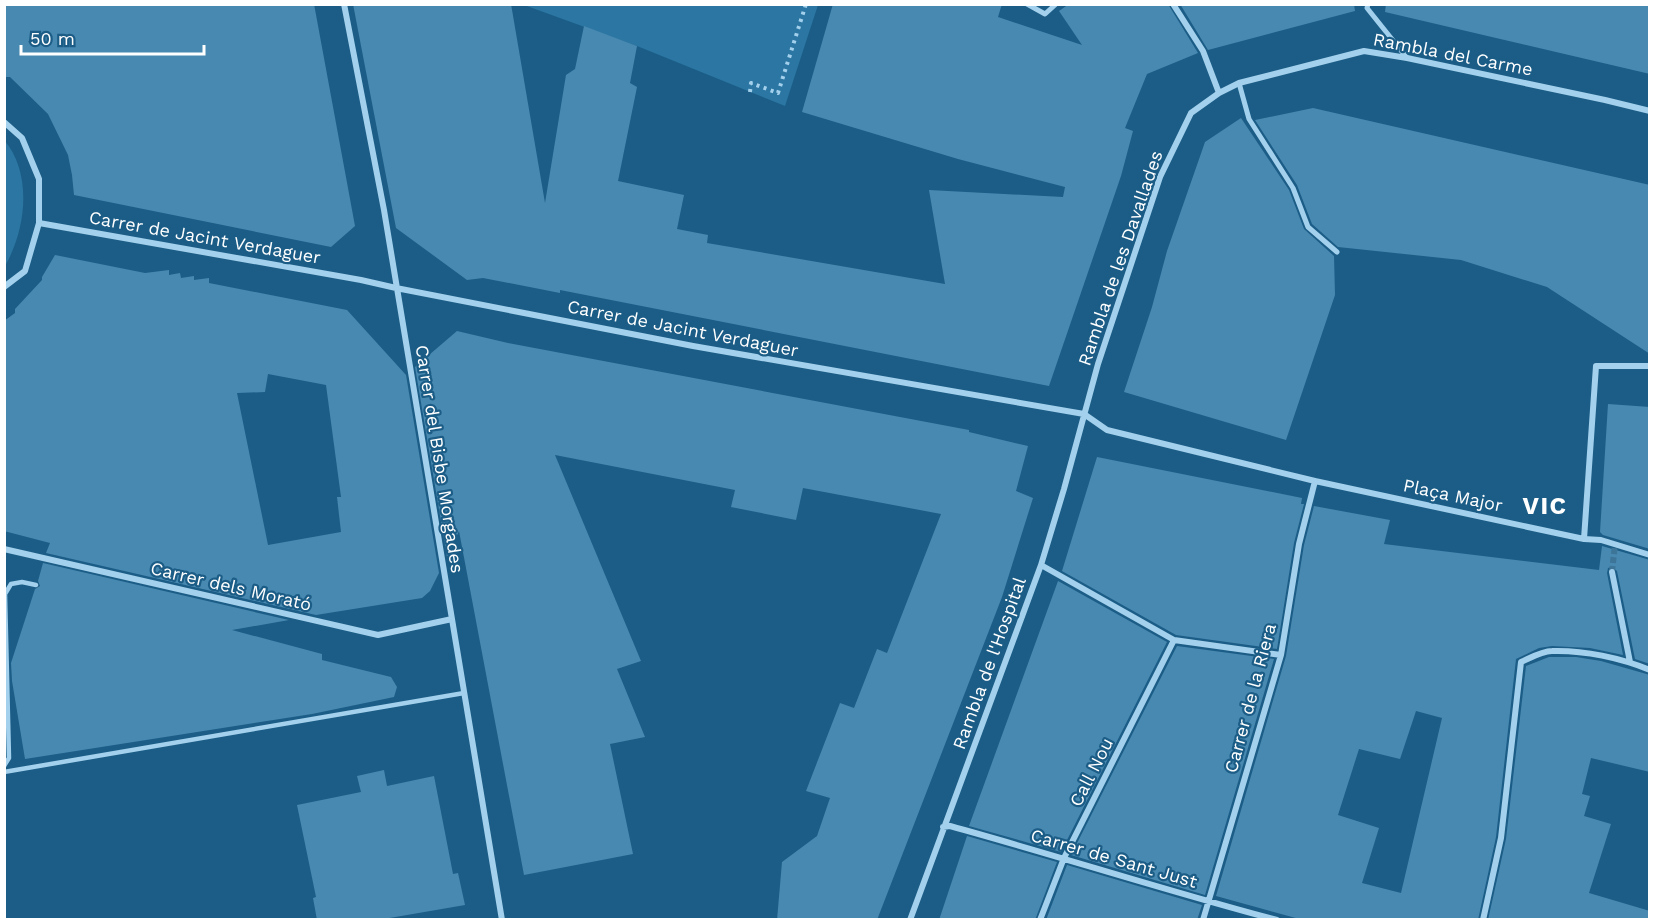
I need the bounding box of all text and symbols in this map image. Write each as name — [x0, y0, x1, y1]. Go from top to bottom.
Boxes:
scale bar — [21, 18, 204, 56]
text: 50 m — [30, 28, 75, 49]
street label: Rambla del Carme — [1371, 28, 1535, 80]
street label: Rambla de les Davallades — [1073, 148, 1167, 368]
street label: Carrer de Jacint Verdaguer — [87, 206, 323, 268]
street label: Carrer de Jacint Verdaguer — [566, 295, 800, 361]
street label: Carrer del Bisbe Morgades — [412, 343, 468, 575]
street label: Plaça Major — [1401, 474, 1505, 516]
district label: VIC — [1523, 492, 1567, 520]
street label: Carrer dels Morató — [149, 557, 313, 615]
street label: Rambla de l'Hospital — [948, 574, 1030, 752]
street label: Carrer de la Riera — [1220, 621, 1280, 775]
street label: Call Nou — [1065, 734, 1117, 810]
street label: Carrer de Sant Just — [1028, 824, 1200, 892]

